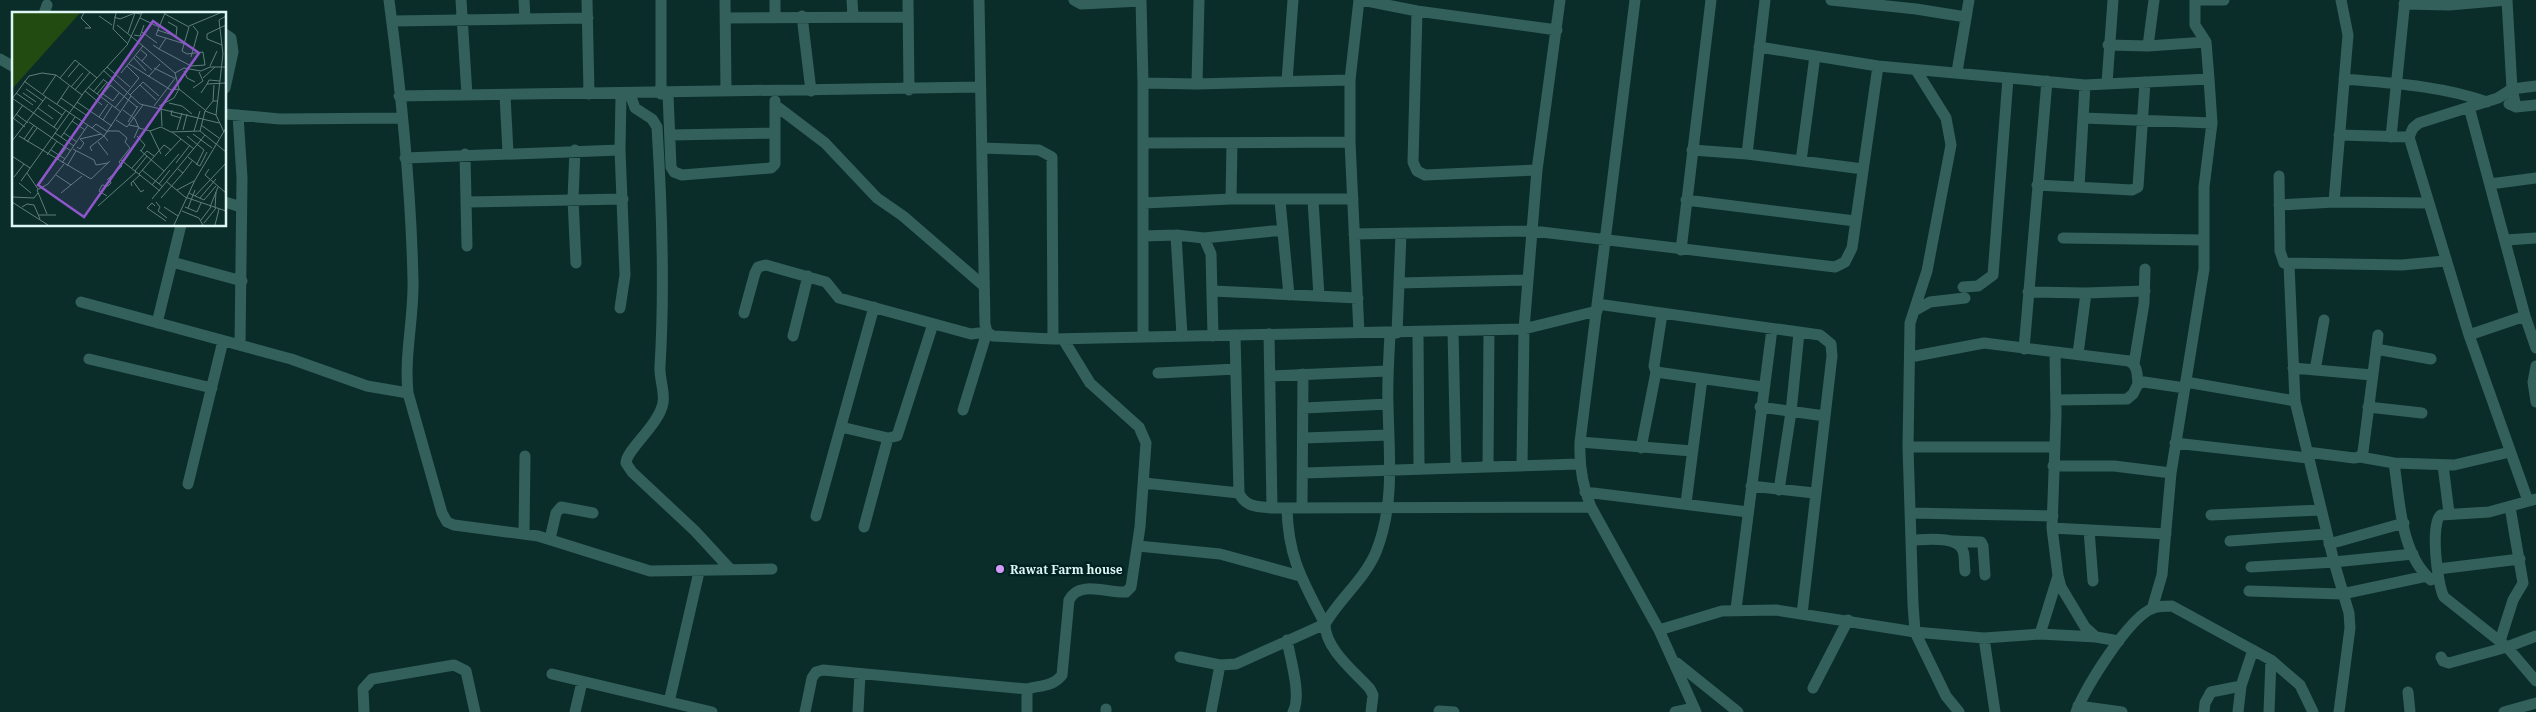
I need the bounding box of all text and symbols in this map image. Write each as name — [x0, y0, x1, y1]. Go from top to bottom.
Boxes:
inset map — [12, 12, 226, 226]
place label: Rawat Farm house — [1010, 561, 1123, 578]
marker: Rawat Farm house — [994, 563, 1006, 575]

